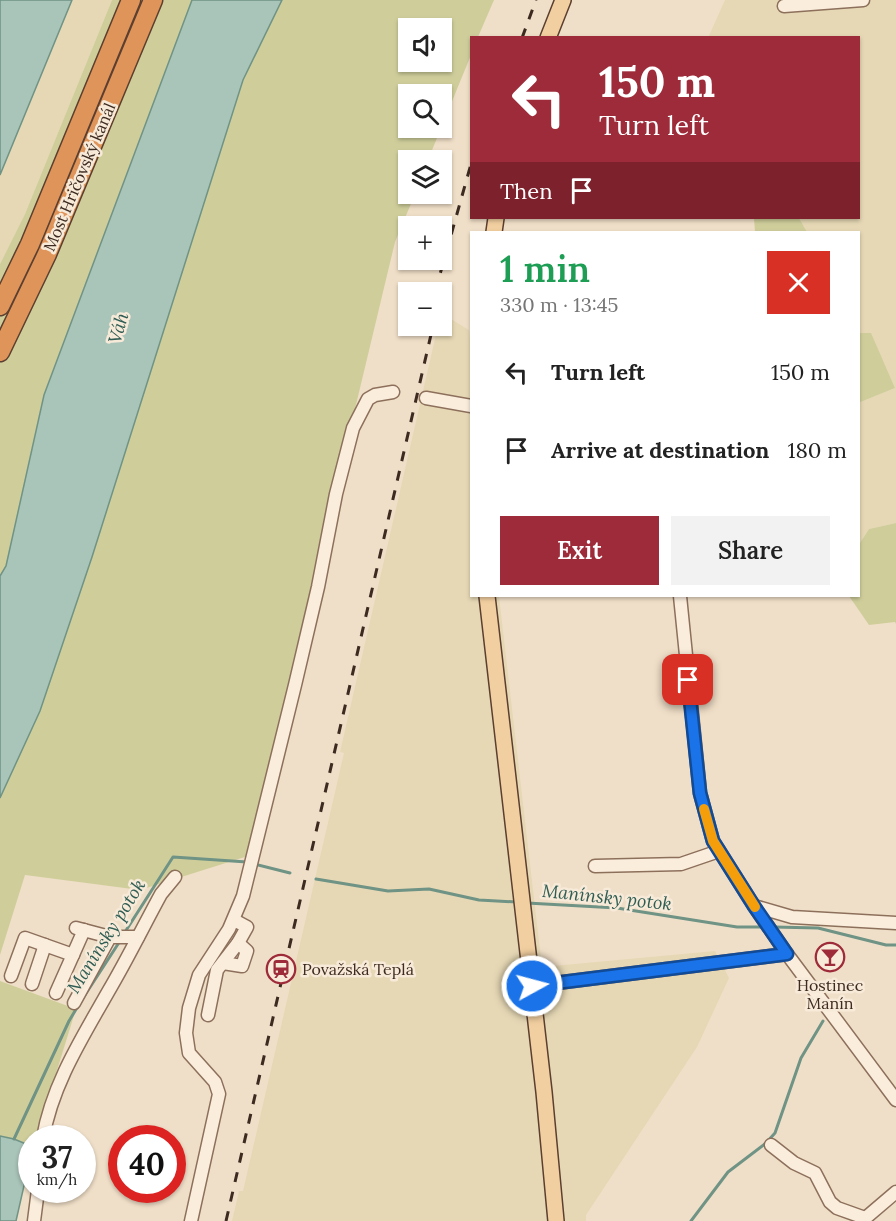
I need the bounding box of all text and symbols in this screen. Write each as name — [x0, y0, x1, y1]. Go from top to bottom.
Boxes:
map controls — [398, 18, 452, 336]
button: sound — [398, 18, 452, 72]
text: 150 m — [599, 55, 715, 109]
icon: left — [500, 60, 578, 138]
button: search — [398, 84, 452, 138]
street label: Most Hričovský kanál — [39, 100, 119, 254]
text: Turn left — [599, 108, 709, 142]
button: layers — [398, 150, 452, 204]
icon: arrive — [565, 174, 598, 207]
text: Then — [500, 177, 553, 205]
button: + — [398, 216, 452, 270]
text: 1 min — [500, 246, 590, 292]
button: close — [767, 251, 830, 314]
button: − — [398, 282, 452, 336]
text: 330 m · 13:45 — [500, 292, 619, 317]
water label: Váh — [103, 309, 134, 346]
icon: left — [500, 356, 533, 389]
text: Turn left — [551, 358, 645, 386]
text: 150 m — [771, 358, 830, 386]
icon: arrive — [500, 434, 533, 467]
text: Arrive at destination — [551, 436, 769, 464]
text: 180 m — [787, 436, 847, 464]
button: Exit — [500, 516, 659, 585]
button: Share — [671, 516, 830, 585]
pin — [662, 654, 713, 705]
icon: arrive — [671, 663, 704, 696]
water label: Manínsky potok — [62, 875, 150, 997]
water label: Manínsky potok — [541, 879, 673, 915]
bar icon: Hostinec Manín — [814, 941, 846, 973]
station icon: Považská Teplá — [265, 953, 297, 985]
position arrow — [500, 954, 564, 1018]
place label: Považská Teplá — [302, 959, 414, 979]
place label: Hostinec Manín — [797, 975, 863, 1013]
speed limit sign: 40 — [108, 1125, 186, 1203]
text: 37 — [42, 1138, 72, 1176]
text: km/h — [37, 1170, 77, 1189]

